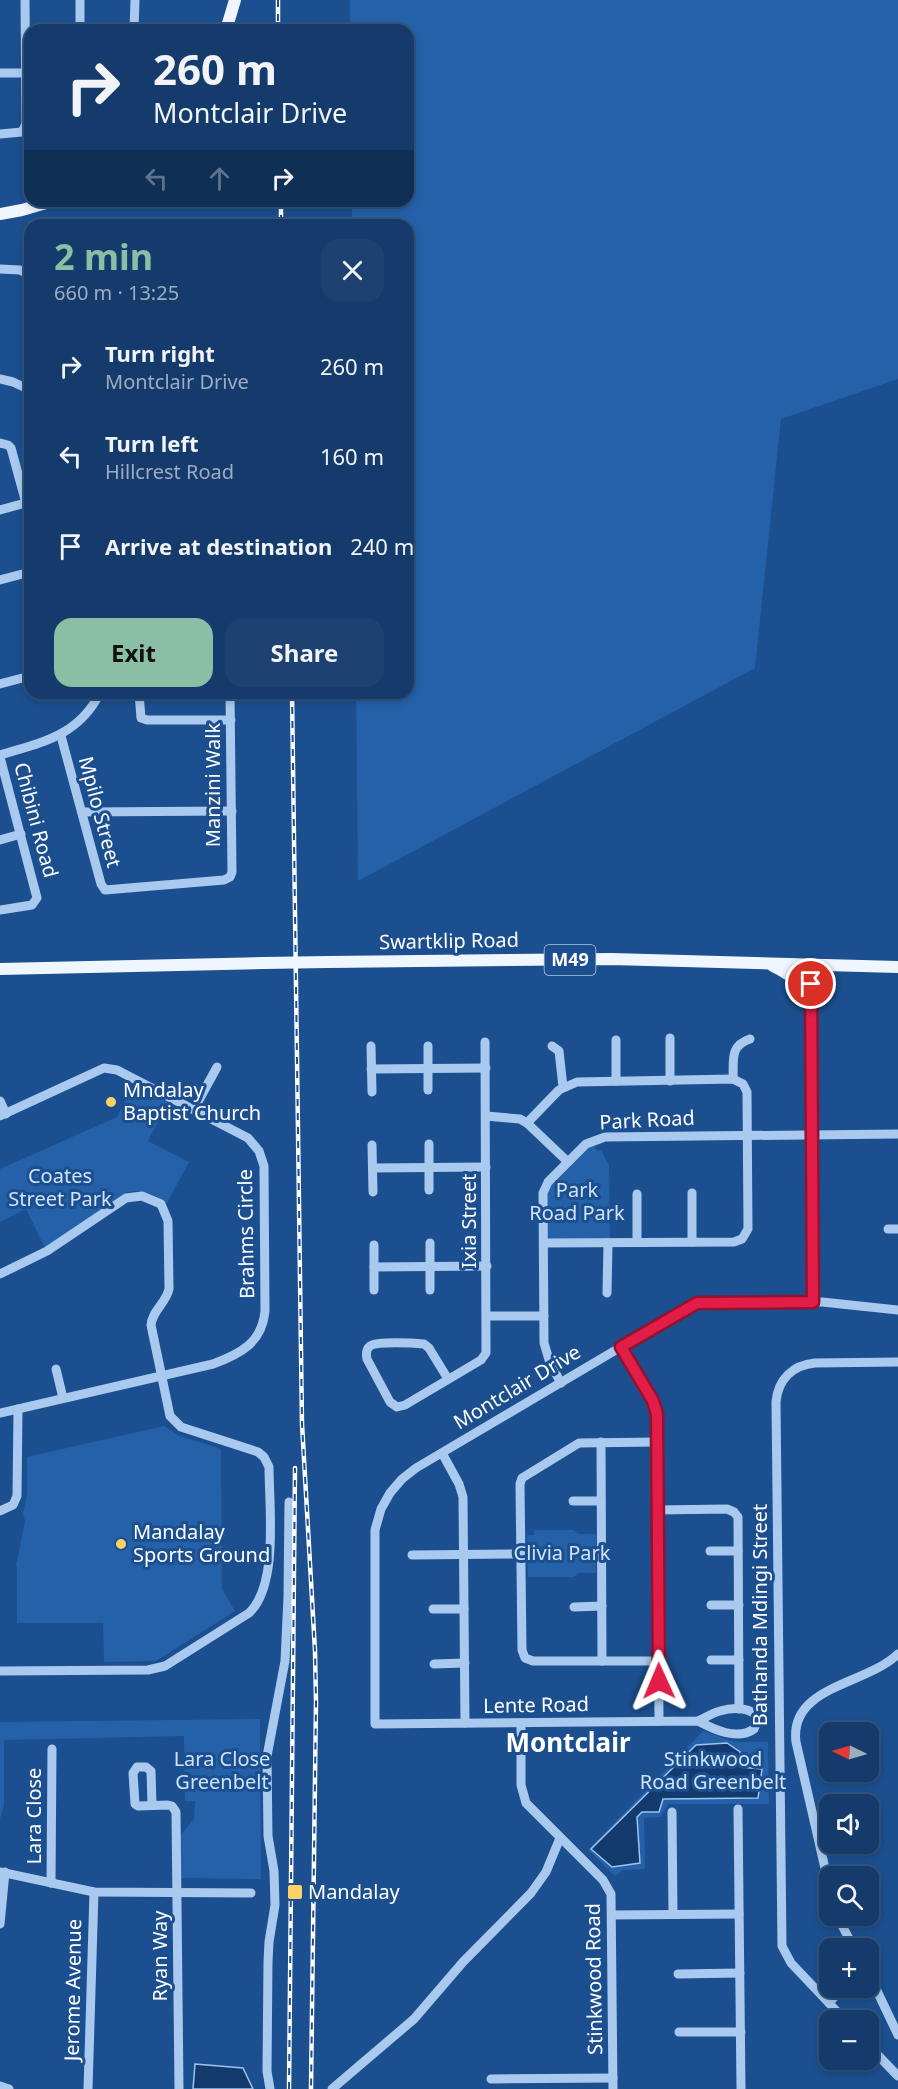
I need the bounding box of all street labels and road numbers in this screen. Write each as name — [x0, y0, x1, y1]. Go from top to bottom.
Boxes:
street label: Manzini Walk — [199, 723, 226, 847]
street label: Mpilo Street — [73, 753, 128, 870]
street label: Chibini Road — [8, 759, 65, 881]
street label: Swartklip Road — [379, 926, 519, 955]
road number: M49 — [544, 945, 596, 975]
street label: Park Road — [599, 1104, 695, 1135]
street label: Brahms Circle — [231, 1169, 260, 1299]
street label: Ixia Street — [455, 1174, 482, 1268]
street label: Montclair Drive — [448, 1338, 585, 1435]
street label: Bathanda Mdingi Street — [746, 1504, 773, 1726]
street label: Lente Road — [483, 1690, 589, 1719]
street label: Lara Close — [20, 1768, 47, 1864]
street label: Stinkwood Road — [579, 1903, 608, 2055]
street label: Ryan Way — [146, 1910, 173, 2002]
street label: Jerome Avenue — [58, 1919, 87, 2063]

